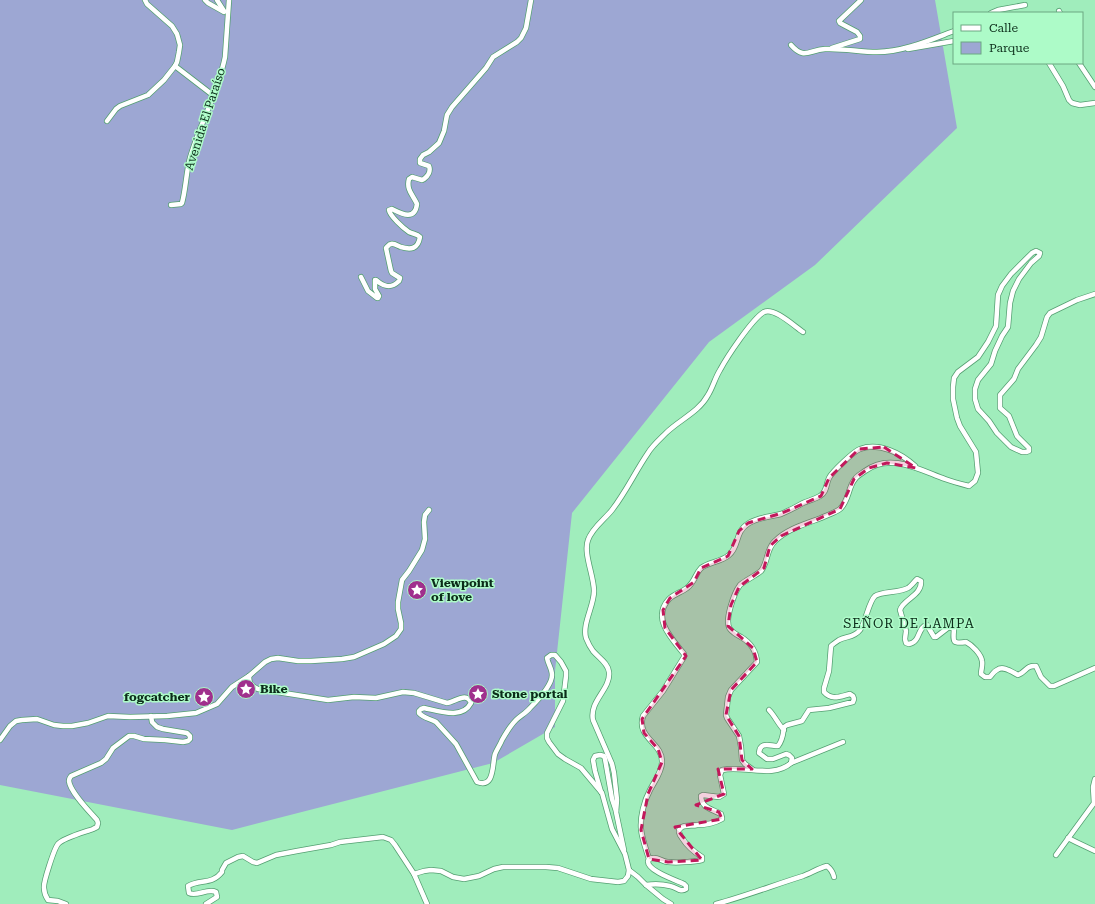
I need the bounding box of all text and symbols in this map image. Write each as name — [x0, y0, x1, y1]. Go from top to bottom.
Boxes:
legend — [953, 12, 1083, 64]
text: Calle — [989, 21, 1019, 35]
text: Parque — [989, 41, 1030, 55]
street label: Avenida El Paraíso — [182, 66, 228, 172]
place label: Viewpoint of love — [431, 576, 494, 604]
place icon: Viewpoint of love — [406, 579, 428, 601]
district label: SEÑOR DE LAMPA — [843, 615, 975, 631]
place icon: Bike — [235, 678, 257, 700]
place label: Bike — [260, 682, 287, 696]
place icon: Stone portal — [467, 683, 489, 705]
place icon: fogcatcher — [193, 686, 215, 708]
place label: Stone portal — [492, 687, 568, 701]
place label: fogcatcher — [124, 690, 191, 704]

